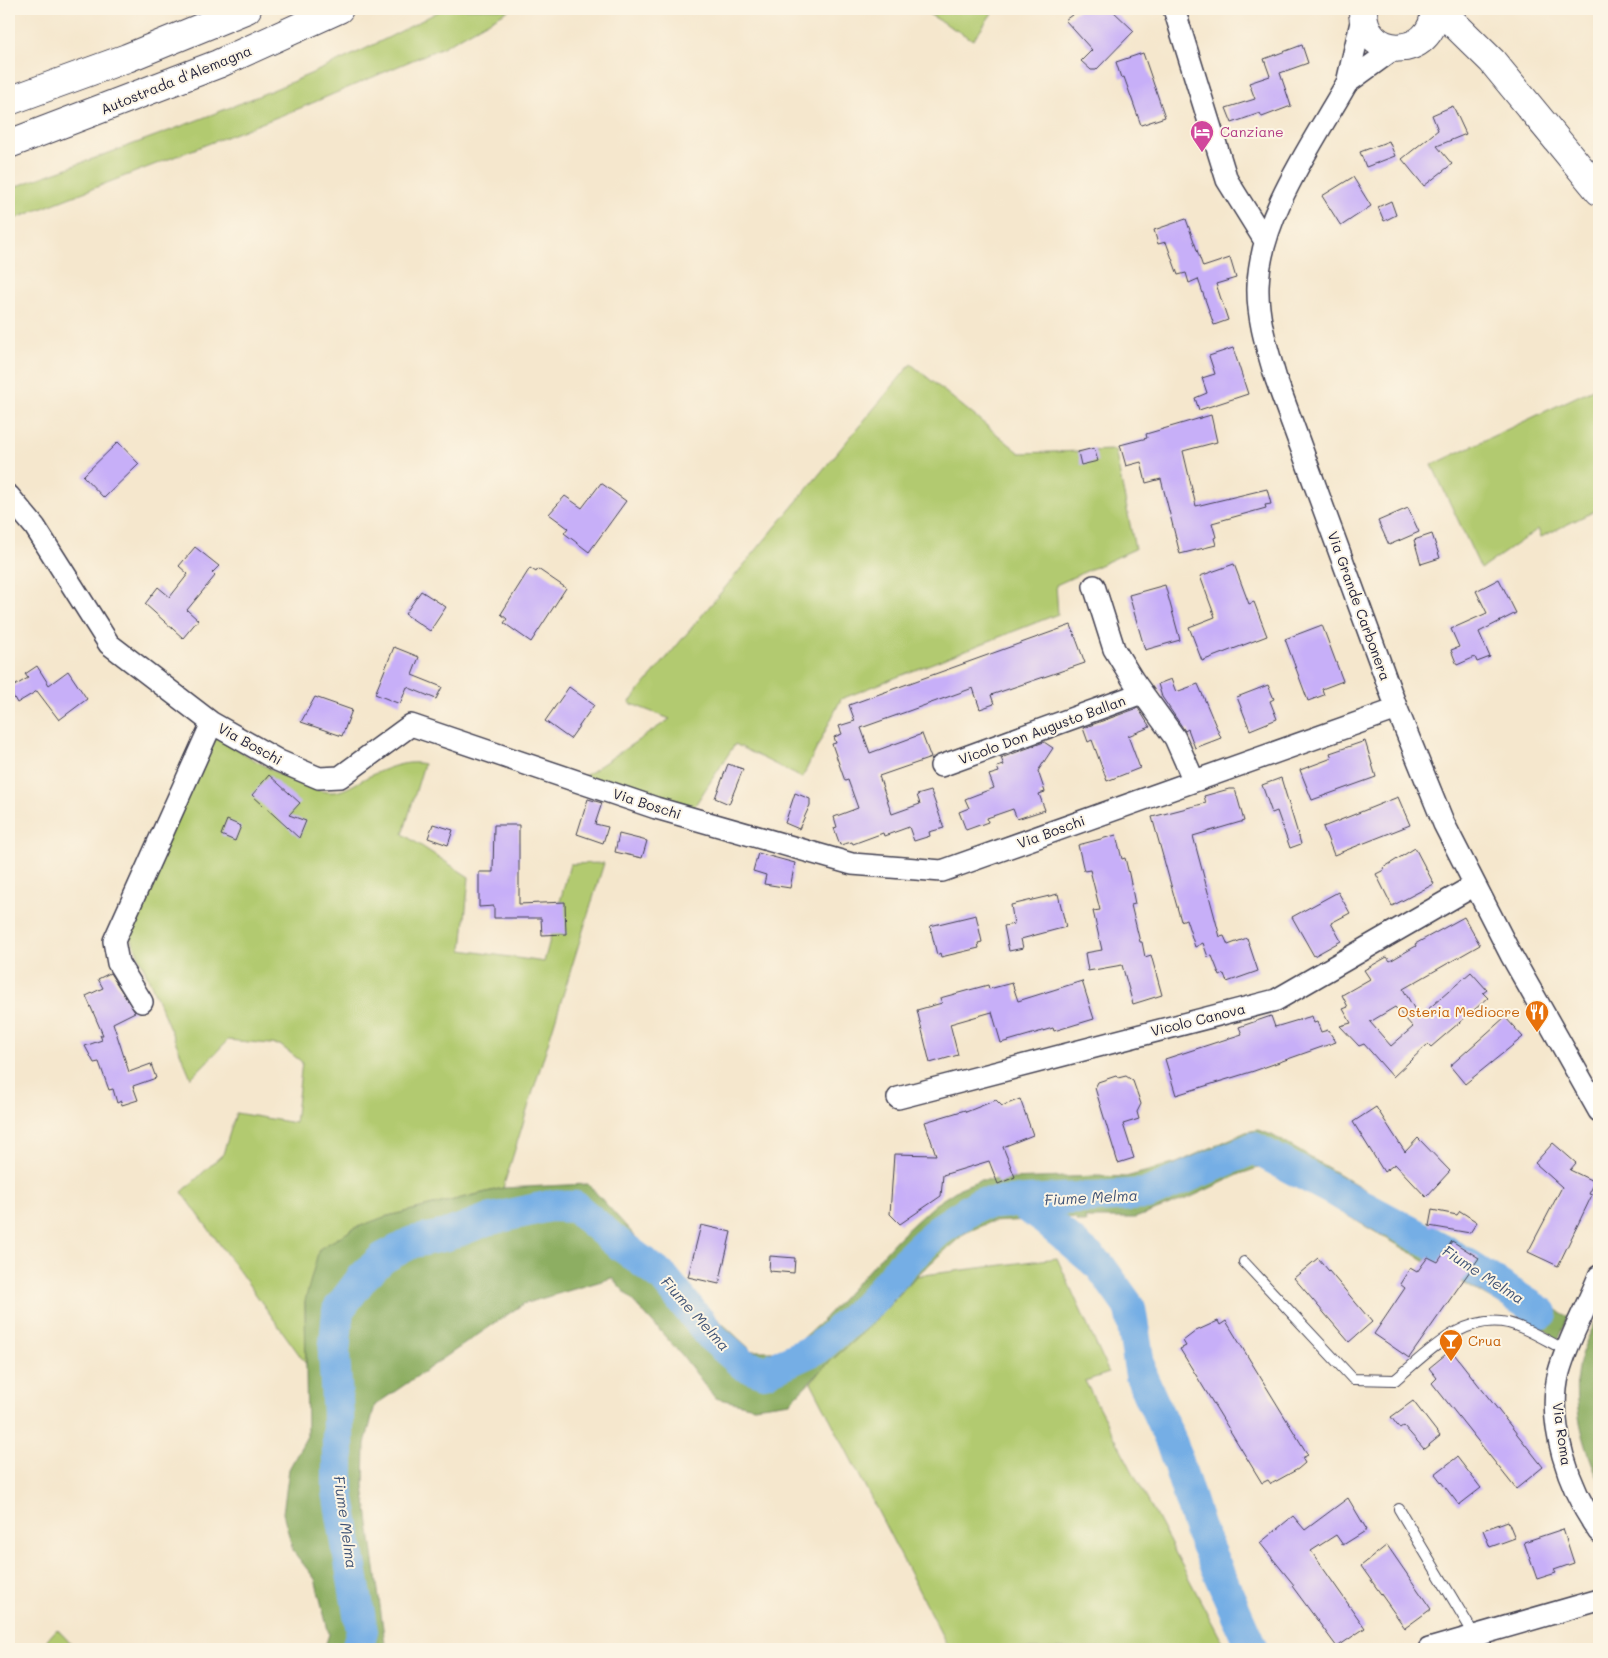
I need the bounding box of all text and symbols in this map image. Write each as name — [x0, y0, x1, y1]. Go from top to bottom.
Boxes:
street label: Autostrada d'Alemagna — [98, 41, 254, 118]
hotel icon: Canziane — [1189, 119, 1215, 153]
place label: Canziane — [1220, 122, 1284, 141]
street label: Via Grande Carbonera — [1324, 529, 1395, 683]
street label: Vicolo Don Augusto Ballan — [956, 690, 1128, 769]
street label: Via Boschi — [215, 718, 286, 769]
street label: Via Boschi — [611, 784, 684, 823]
street label: Via Boschi — [1014, 811, 1087, 853]
street label: Vicolo Canova — [1149, 999, 1247, 1040]
restaurant icon: Osteria Mediocre — [1524, 999, 1550, 1033]
place label: Osteria Mediocre — [1398, 1002, 1520, 1021]
water label: Fiume Melma — [1044, 1185, 1138, 1209]
water label: Fiume Melma — [1439, 1240, 1528, 1308]
water label: Fiume Melma — [657, 1272, 734, 1355]
bar icon: Crua — [1438, 1328, 1464, 1362]
place label: Crua — [1468, 1331, 1501, 1350]
street label: Via Roma — [1549, 1401, 1576, 1467]
water label: Fiume Melma — [330, 1474, 362, 1570]

